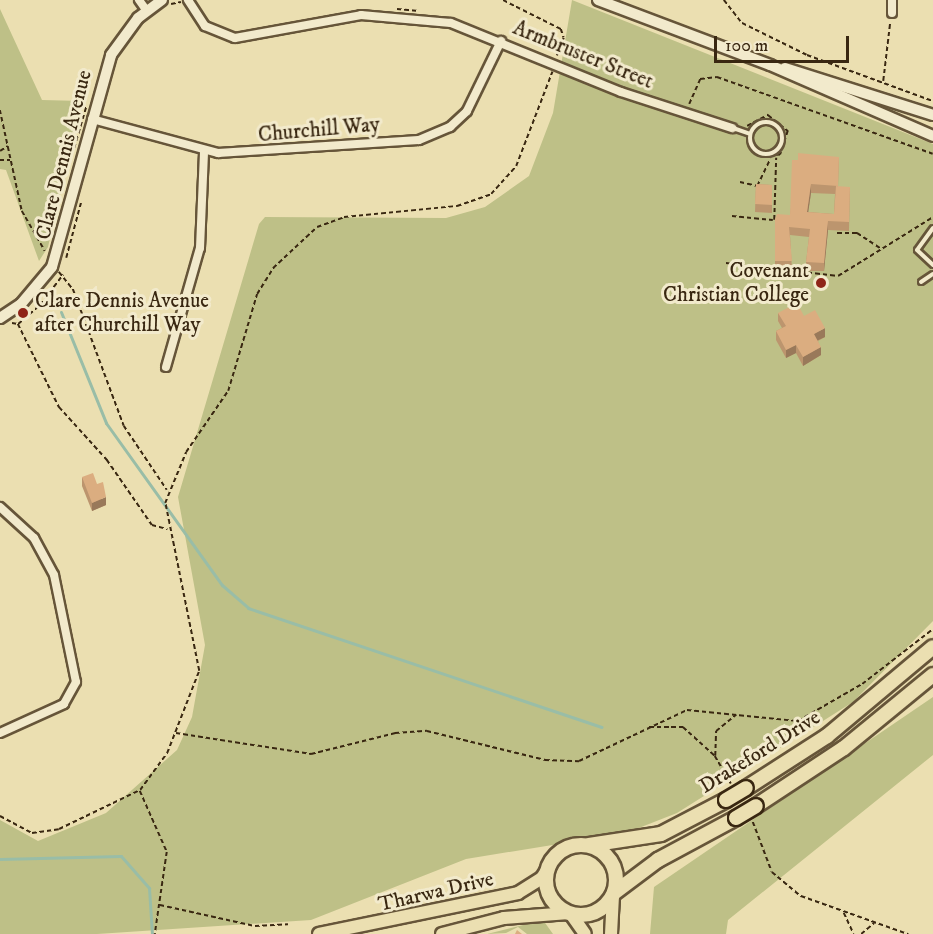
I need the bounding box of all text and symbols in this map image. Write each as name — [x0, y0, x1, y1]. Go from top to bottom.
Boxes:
street label: Armbruster Street — [509, 15, 657, 95]
scale bar — [717, 24, 852, 62]
text: 100 m — [725, 35, 768, 57]
street label: Clare Dennis Avenue — [31, 68, 97, 242]
street label: Churchill Way — [257, 112, 381, 148]
place label: Covenant Christian College — [663, 258, 809, 308]
marker: Covenant Christian College — [814, 276, 828, 290]
place label: Clare Dennis Avenue after Churchill Way — [35, 288, 209, 338]
marker: Clare Dennis Avenue after Churchill Way — [16, 306, 30, 320]
street label: Drakeford Drive — [695, 705, 825, 799]
street label: Tharwa Drive — [376, 867, 496, 917]

